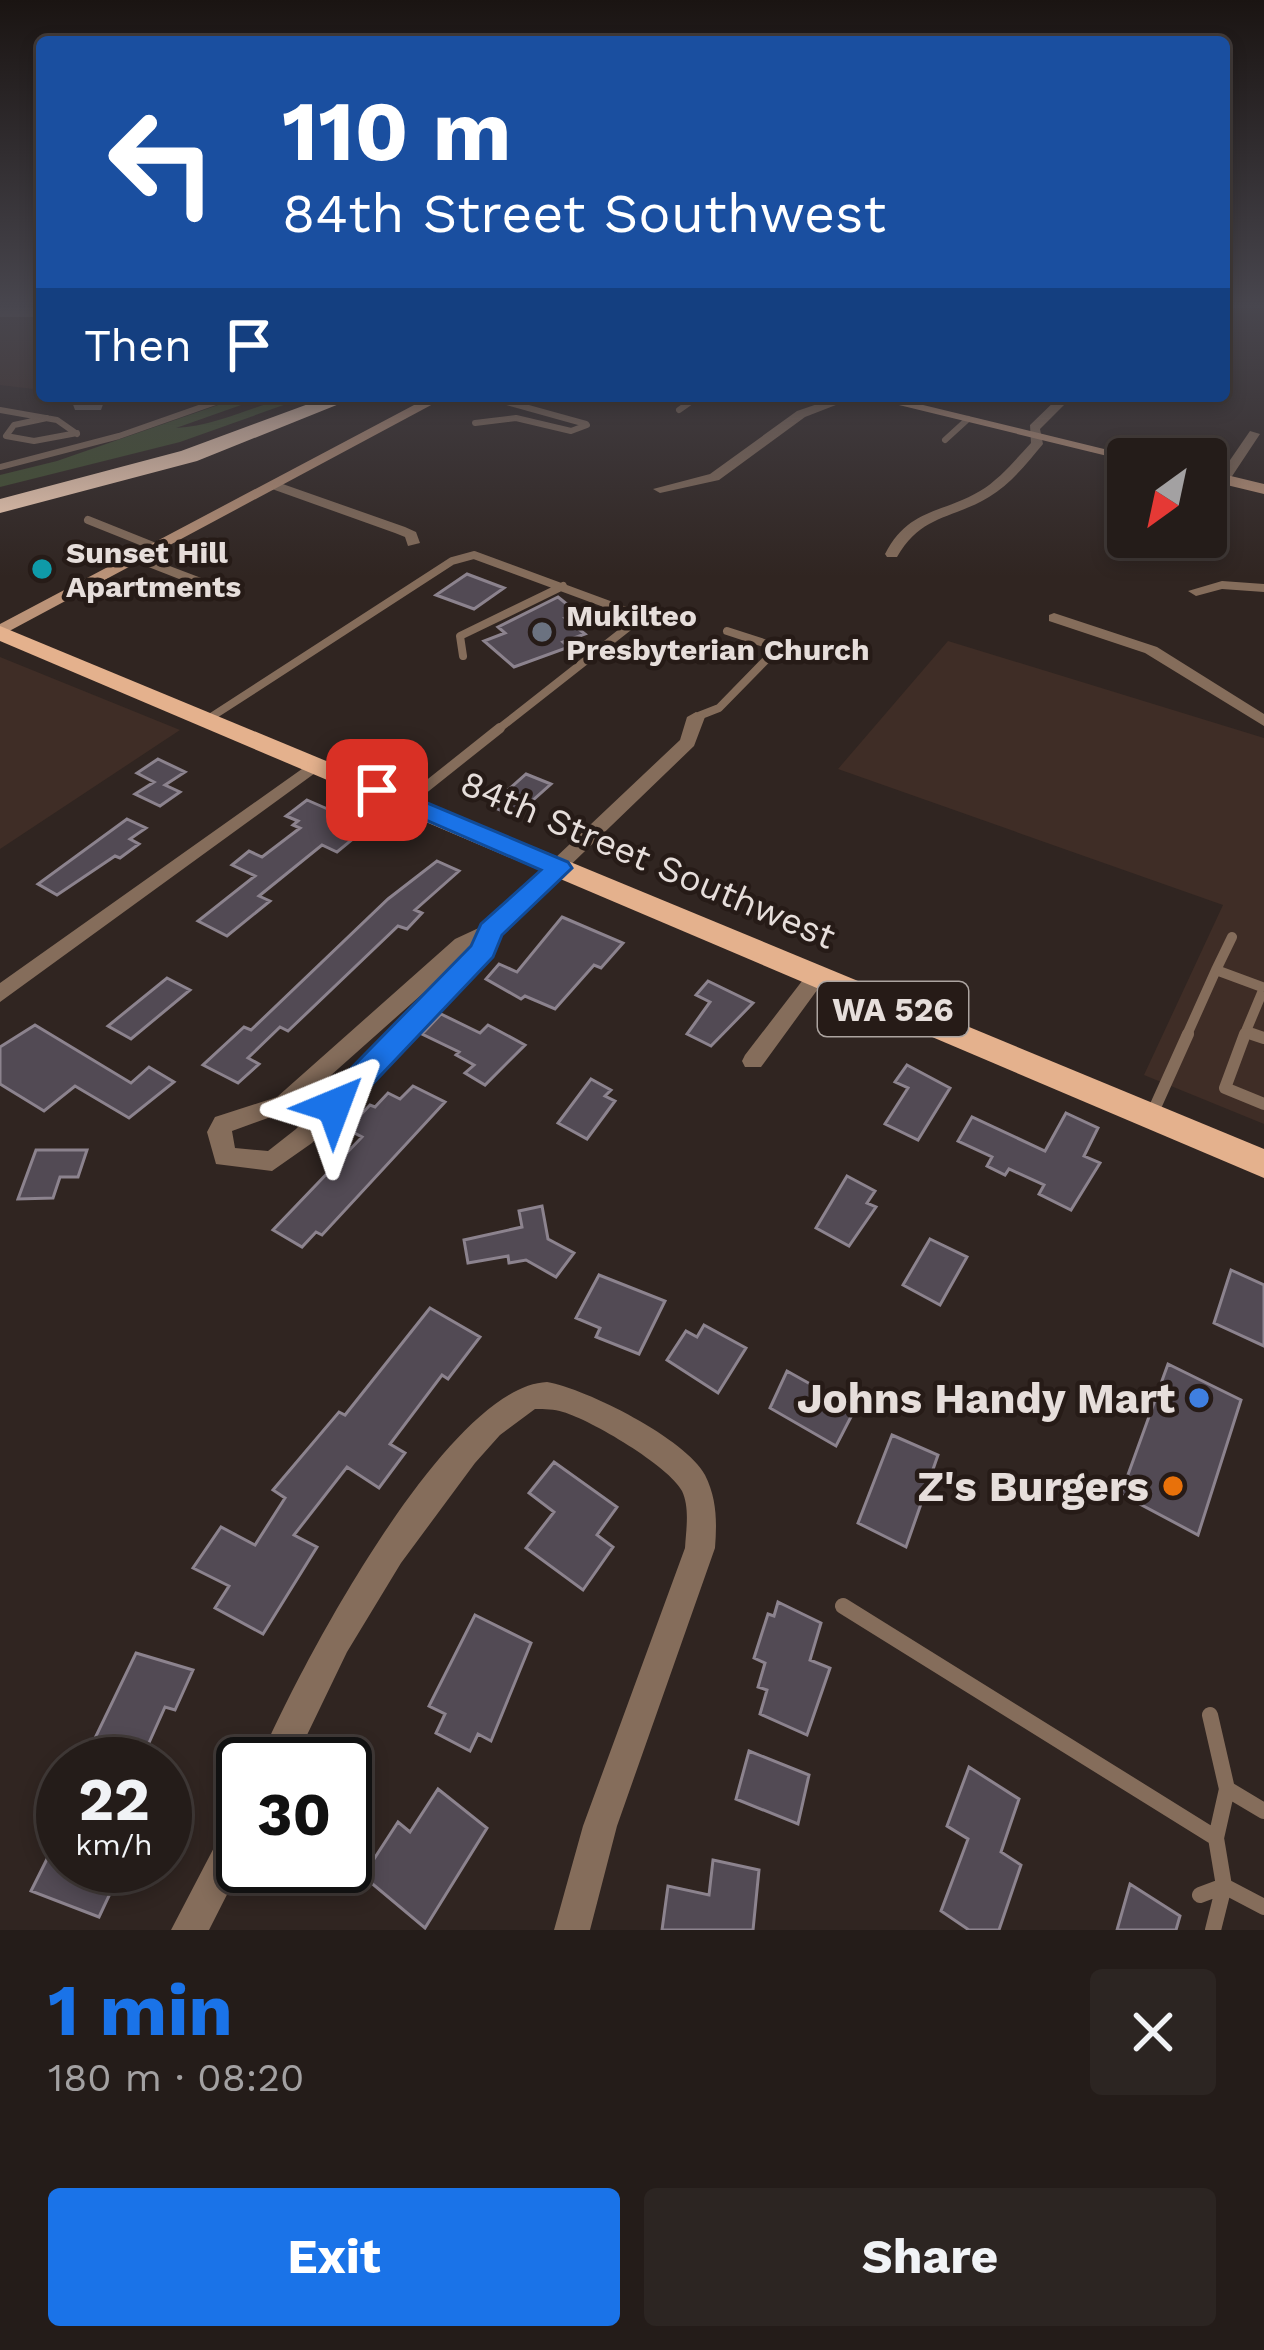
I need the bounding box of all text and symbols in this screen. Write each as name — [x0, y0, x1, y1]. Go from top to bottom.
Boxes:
text: 110 m — [282, 82, 512, 180]
icon: left — [84, 84, 240, 240]
text: 84th Street Southwest — [282, 182, 886, 245]
icon: arrive — [216, 312, 282, 378]
text: Then — [84, 319, 192, 372]
north arrow — [1107, 438, 1227, 558]
map controls — [1107, 438, 1227, 558]
place label: Sunset Hill Apartments — [66, 535, 241, 604]
marker: Sunset Hill Apartments — [29, 556, 55, 582]
place label: Mukilteo Presbyterian Church — [566, 598, 870, 667]
marker: Mukilteo Presbyterian Church — [529, 619, 555, 645]
pin — [326, 739, 428, 841]
icon: arrive — [344, 757, 410, 823]
street label: 84th Street Southwest — [454, 762, 842, 958]
road number: WA 526 — [818, 982, 968, 1036]
position arrow — [271, 1043, 397, 1169]
place label: Johns Handy Mart — [797, 1374, 1175, 1423]
marker: Johns Handy Mart — [1186, 1385, 1212, 1411]
place label: Z's Burgers — [917, 1462, 1149, 1511]
marker: Z's Burgers — [1160, 1473, 1186, 1499]
speed limit sign: 30 — [216, 1737, 372, 1893]
text: 22 — [78, 1764, 150, 1835]
text: km/h — [75, 1827, 153, 1862]
text: 1 min — [48, 1968, 233, 2052]
button: close — [1090, 1969, 1216, 2095]
text: 180 m · 08:20 — [48, 2055, 304, 2100]
button: Exit — [48, 2188, 620, 2326]
button: Share — [644, 2188, 1216, 2326]

